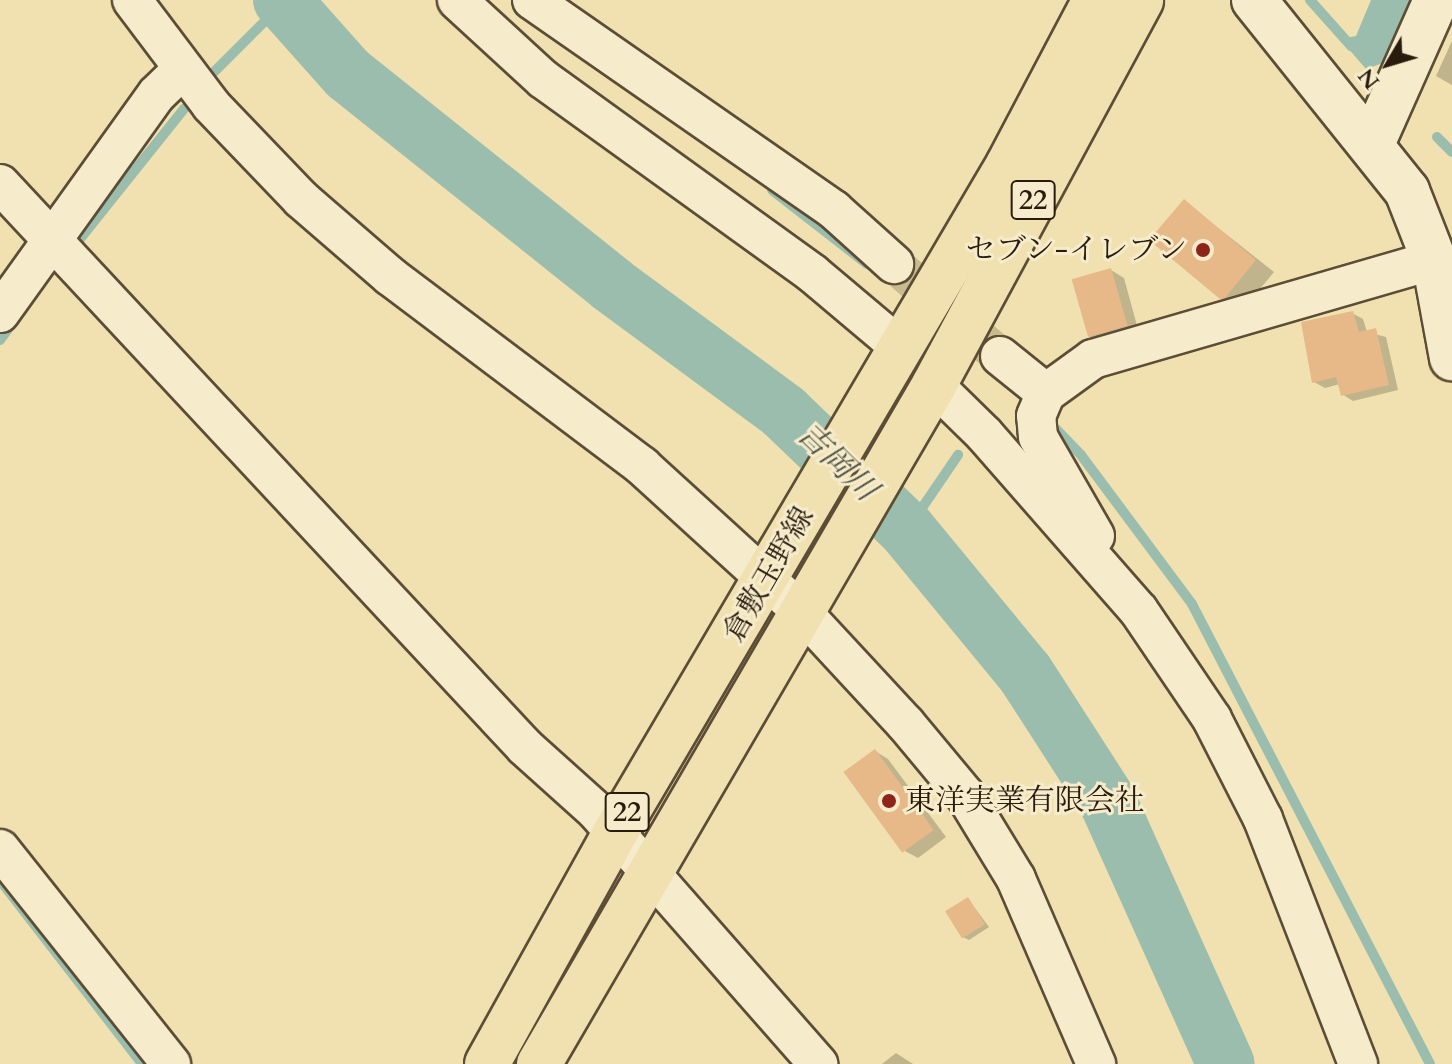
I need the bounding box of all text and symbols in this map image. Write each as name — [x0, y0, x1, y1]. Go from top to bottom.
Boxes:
north arrow — [1348, 24, 1428, 104]
text: N — [1351, 62, 1387, 96]
road number: 22 — [1009, 176, 1057, 224]
place label: セブン-イレブン — [964, 232, 1187, 268]
marker: セブン-イレブン — [1194, 241, 1212, 259]
water label: 吉岡川 — [789, 415, 885, 509]
street label: 倉敷玉野線 — [716, 501, 822, 649]
place label: 東洋実業有限会社 — [905, 783, 1145, 819]
road number: 22 — [603, 788, 651, 836]
marker: 東洋実業有限会社 — [880, 792, 898, 810]

